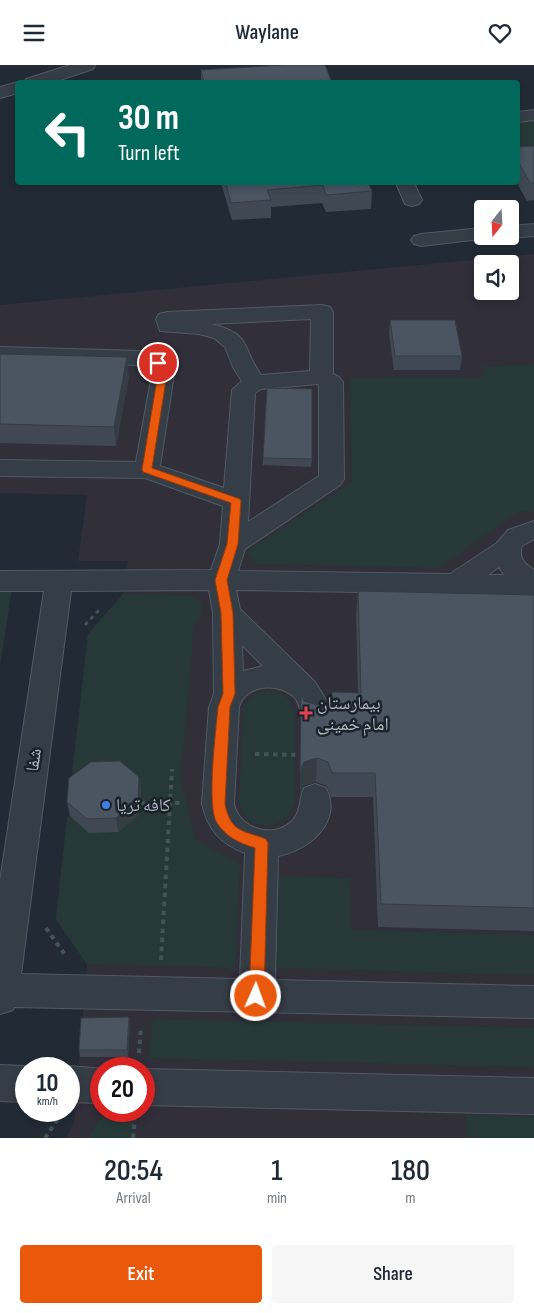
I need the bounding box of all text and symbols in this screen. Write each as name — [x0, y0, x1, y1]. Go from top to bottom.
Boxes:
icon: menu — [20, 19, 48, 47]
text: Waylane — [235, 19, 299, 46]
icon: heart — [486, 19, 514, 47]
text: 30 m — [118, 97, 179, 140]
icon: left — [35, 100, 100, 165]
text: Turn left — [118, 140, 180, 167]
north arrow — [474, 200, 519, 245]
map controls — [474, 200, 519, 300]
button: sound — [474, 255, 519, 300]
pin — [137, 342, 179, 384]
icon: arrive — [144, 349, 172, 377]
place label: بیمارستان امام خمینی — [317, 693, 389, 736]
marker: بیمارستان امام خمینی — [299, 706, 313, 720]
street label: شفا — [22, 747, 46, 773]
place label: کافه تریا — [116, 795, 171, 816]
marker: کافه تریا — [100, 799, 112, 811]
position arrow — [229, 969, 281, 1021]
speed limit sign: 20 — [90, 1057, 155, 1122]
text: 10 — [37, 1068, 58, 1099]
text: km/h — [37, 1094, 58, 1109]
text: 20:54 — [104, 1153, 163, 1189]
text: 1 — [271, 1153, 283, 1189]
text: 180 — [391, 1153, 430, 1189]
text: Arrival — [116, 1189, 151, 1208]
text: min — [267, 1189, 287, 1208]
text: m — [405, 1189, 416, 1208]
button: Exit — [20, 1245, 262, 1303]
button: Share — [272, 1245, 514, 1303]

